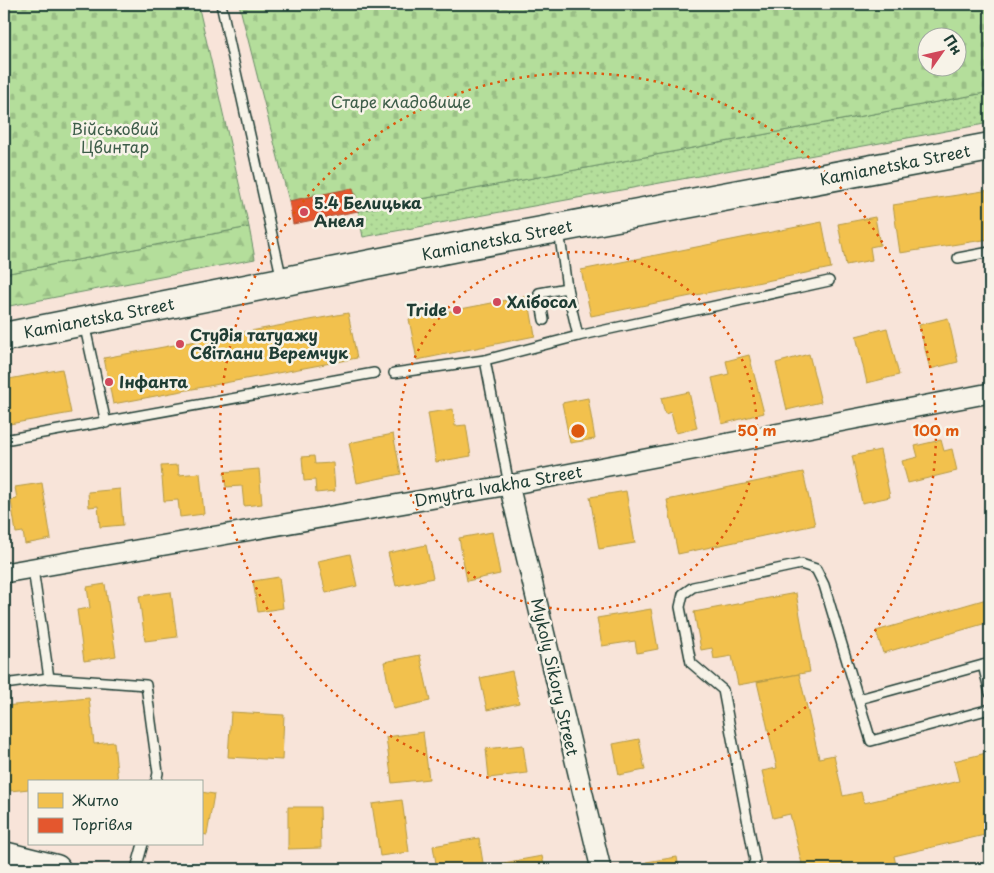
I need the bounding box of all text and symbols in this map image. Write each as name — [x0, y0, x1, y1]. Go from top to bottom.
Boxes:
north arrow — [916, 28, 966, 78]
text: Пн — [939, 30, 968, 59]
park label: Старе кладовище — [331, 89, 471, 113]
park label: Військовий Цвинтар — [71, 116, 159, 158]
street label: Kamianetska Street — [818, 138, 972, 190]
place label: 5.4 Белицька Анеля — [314, 190, 422, 232]
marker: 5.4 Белицька Анеля — [298, 206, 310, 218]
street label: Kamianetska Street — [420, 213, 574, 265]
place label: Хлібосол — [507, 289, 577, 313]
street label: Kamianetska Street — [22, 291, 176, 343]
marker: Хлібосол — [491, 296, 503, 308]
place label: Tride — [406, 297, 447, 321]
marker: Tride — [451, 304, 463, 316]
place label: Студія татуажу Світлани Веремчук — [190, 322, 349, 364]
marker: Студія татуажу Світлани Веремчук — [174, 338, 186, 350]
place label: Інфанта — [119, 369, 188, 393]
marker: Інфанта — [103, 376, 115, 388]
text: 50 m — [738, 418, 776, 441]
text: 100 m — [913, 418, 959, 441]
centre of rings — [569, 422, 587, 440]
street label: Dmytra Ivakha Street — [412, 458, 584, 512]
street label: Mykoly Sikory Street — [526, 595, 586, 759]
legend — [28, 780, 202, 846]
text: Житло — [72, 788, 119, 811]
text: Торгівля — [72, 812, 133, 835]

